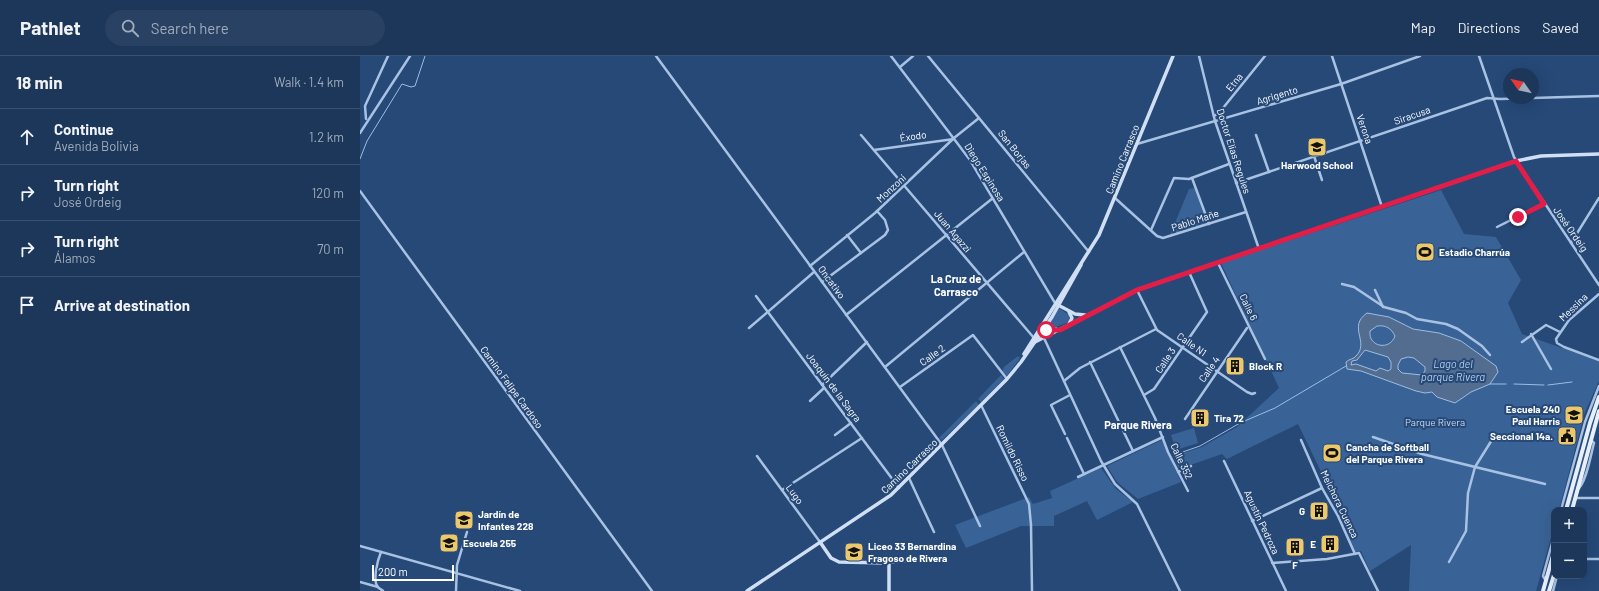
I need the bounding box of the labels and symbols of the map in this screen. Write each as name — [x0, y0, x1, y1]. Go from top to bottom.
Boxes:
north arrow — [1503, 68, 1539, 104]
street label: Etna — [1223, 70, 1245, 94]
street label: Agrigento — [1255, 83, 1299, 107]
street label: Siracusa — [1392, 103, 1432, 127]
street label: Doctor Elias Regules — [1215, 107, 1253, 195]
street label: Verona — [1354, 113, 1376, 145]
street label: Camino Carrasco — [1103, 123, 1141, 195]
street label: San Borjas — [996, 127, 1034, 171]
street label: Éxodo — [899, 128, 927, 144]
school or university icon: Harwood School — [1306, 136, 1328, 158]
street label: Diego Espinosa — [962, 141, 1008, 203]
place label: Harwood School — [1281, 159, 1353, 171]
street label: Monzoni — [874, 171, 908, 205]
street label: José Ordeig — [1551, 204, 1591, 254]
street label: Juan Agazzi — [932, 207, 974, 255]
street label: Pablo Mañe — [1170, 207, 1220, 233]
route end — [1509, 208, 1527, 226]
sports icon: Estadio Charrúa — [1414, 241, 1436, 263]
place label: Estadio Charrúa — [1439, 246, 1510, 258]
street label: Oncativo — [816, 263, 848, 301]
district label: La Cruz de Carrasco — [931, 272, 981, 298]
street label: Messina — [1556, 291, 1590, 323]
street label: Calle 6 — [1237, 292, 1261, 322]
route start — [1037, 321, 1055, 339]
street label: Calle N1 — [1175, 330, 1209, 358]
street label: Calle 2 — [917, 342, 947, 368]
street label: Camino Felipe Cardoso — [478, 344, 546, 430]
street label: Calle 3 — [1152, 345, 1178, 375]
street label: Joaquín de la Sagra — [804, 350, 864, 424]
street label: Calle 4 — [1196, 354, 1222, 384]
building icon: Block R — [1224, 355, 1246, 377]
water label: Lago del parque Rivera — [1421, 357, 1485, 383]
place label: Block R — [1249, 360, 1282, 372]
place label: Escuela 240 Paul Harris — [1506, 403, 1560, 427]
school or university icon: Escuela 240 Paul Harris — [1563, 404, 1585, 426]
building icon: Tira 72 — [1189, 407, 1211, 429]
place label: Tira 72 — [1214, 412, 1244, 424]
park label: Parque Rivera — [1405, 416, 1465, 428]
district label: Parque Rivera — [1104, 418, 1172, 431]
street label: Romildo Risso — [994, 423, 1032, 483]
public building icon: Seccional 14a. — [1556, 425, 1578, 447]
place label: Seccional 14a. — [1490, 430, 1553, 442]
street label: Camino Carrasco — [878, 436, 940, 496]
street label: Calle 352 — [1168, 441, 1196, 481]
place label: Cancha de Softball del Parque Rivera — [1346, 441, 1429, 465]
sports icon: Cancha de Softball del Parque Rivera — [1321, 442, 1343, 464]
street label: Melchora Cuenca — [1318, 468, 1362, 540]
street label: Lugo — [784, 482, 806, 506]
street label: Agustín Pedroza — [1242, 488, 1282, 556]
building icon: G — [1308, 500, 1330, 522]
place label: G — [1299, 505, 1305, 517]
place label: Jardín de Infantes 228 — [478, 508, 534, 532]
school or university icon: Jardín de Infantes 228 — [453, 509, 475, 531]
school or university icon: Escuela 255 — [438, 532, 460, 554]
building icon: E — [1319, 533, 1341, 555]
building icon: F — [1284, 536, 1306, 558]
place label: Escuela 255 — [463, 537, 517, 549]
place label: E — [1310, 538, 1316, 550]
place label: Liceo 33 Bernardina Fragoso de Rivera — [868, 540, 956, 564]
school or university icon: Liceo 33 Bernardina Fragoso de Rivera — [843, 541, 865, 563]
place label: F — [1292, 559, 1298, 571]
scale bar — [372, 563, 454, 582]

